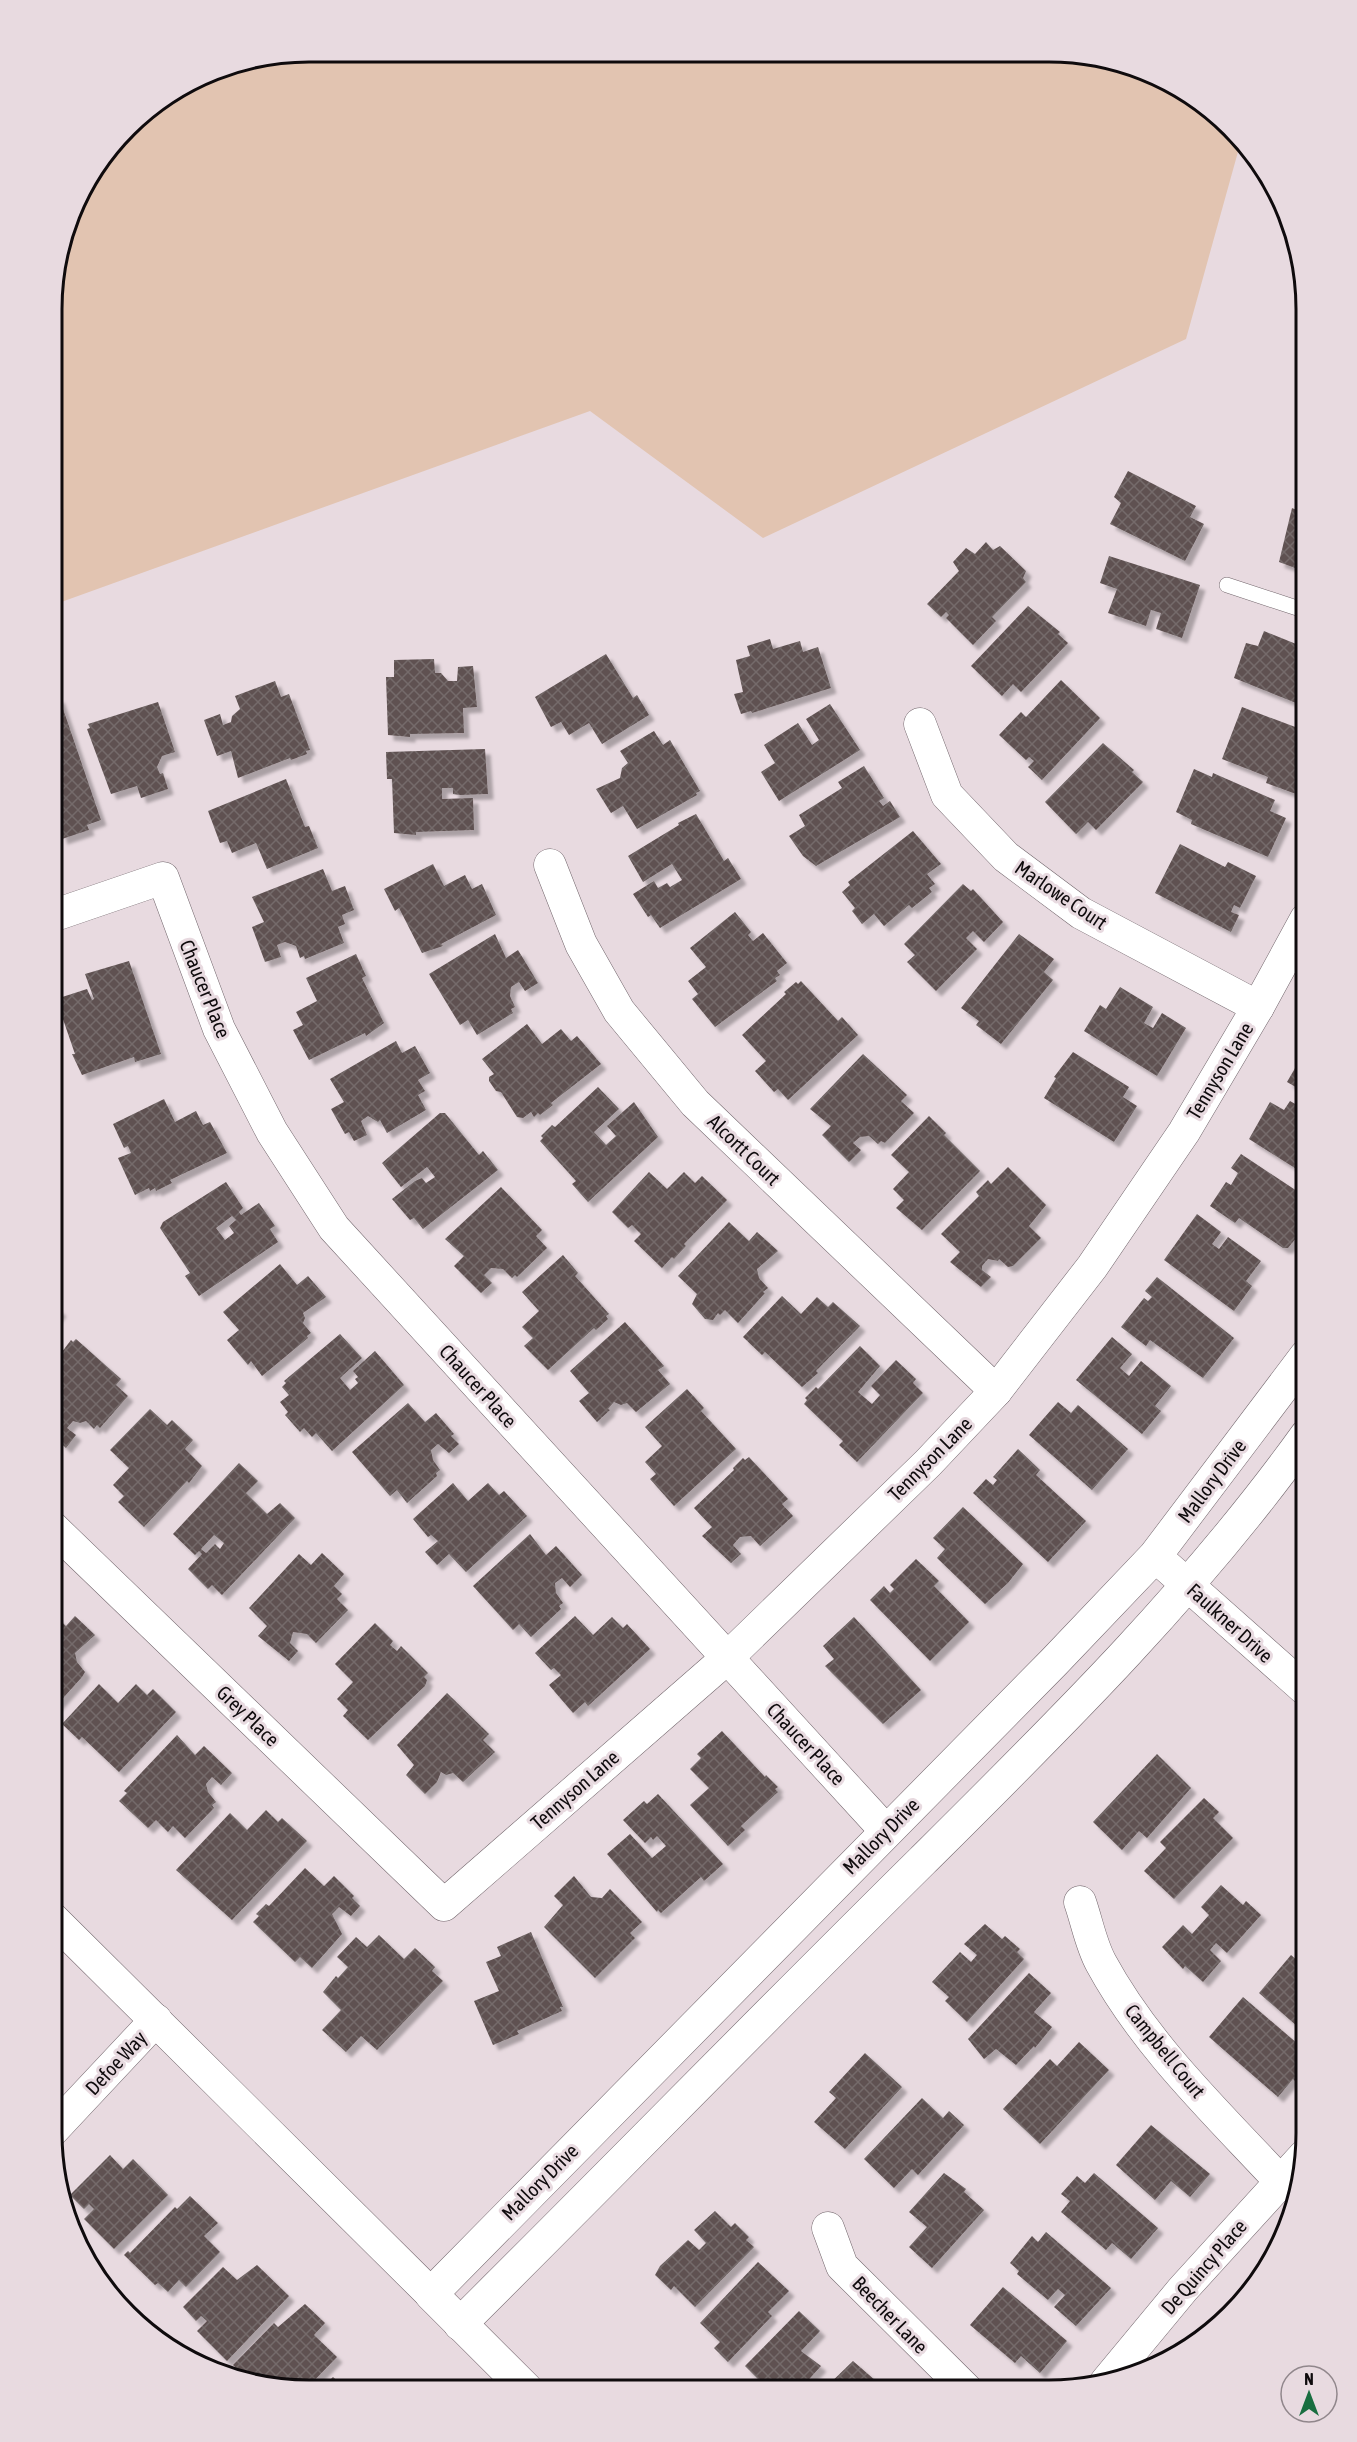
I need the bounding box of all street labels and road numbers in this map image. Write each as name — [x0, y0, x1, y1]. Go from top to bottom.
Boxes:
street label: Marlowe Court — [1011, 855, 1112, 934]
street label: Chaucer Place — [175, 936, 236, 1041]
street label: Tennyson Lane — [1182, 1018, 1258, 1123]
street label: Alcortt Court — [704, 1110, 785, 1190]
street label: Chaucer Place — [435, 1339, 522, 1432]
street label: Tennyson Lane — [883, 1412, 976, 1505]
street label: Mallory Drive — [1173, 1435, 1250, 1527]
street label: Faulkner Drive — [1183, 1578, 1278, 1667]
street label: Grey Place — [213, 1681, 284, 1751]
street label: Chaucer Place — [763, 1698, 850, 1789]
street label: Tennyson Lane — [526, 1745, 623, 1834]
street label: Mallory Drive — [838, 1793, 923, 1878]
street label: Campbell Court — [1121, 1999, 1210, 2102]
street label: Defoe Way — [80, 2026, 151, 2099]
street label: Mallory Drive — [497, 2139, 582, 2224]
street label: De Quincy Place — [1156, 2215, 1251, 2319]
street label: Beecher Lane — [848, 2271, 933, 2358]

